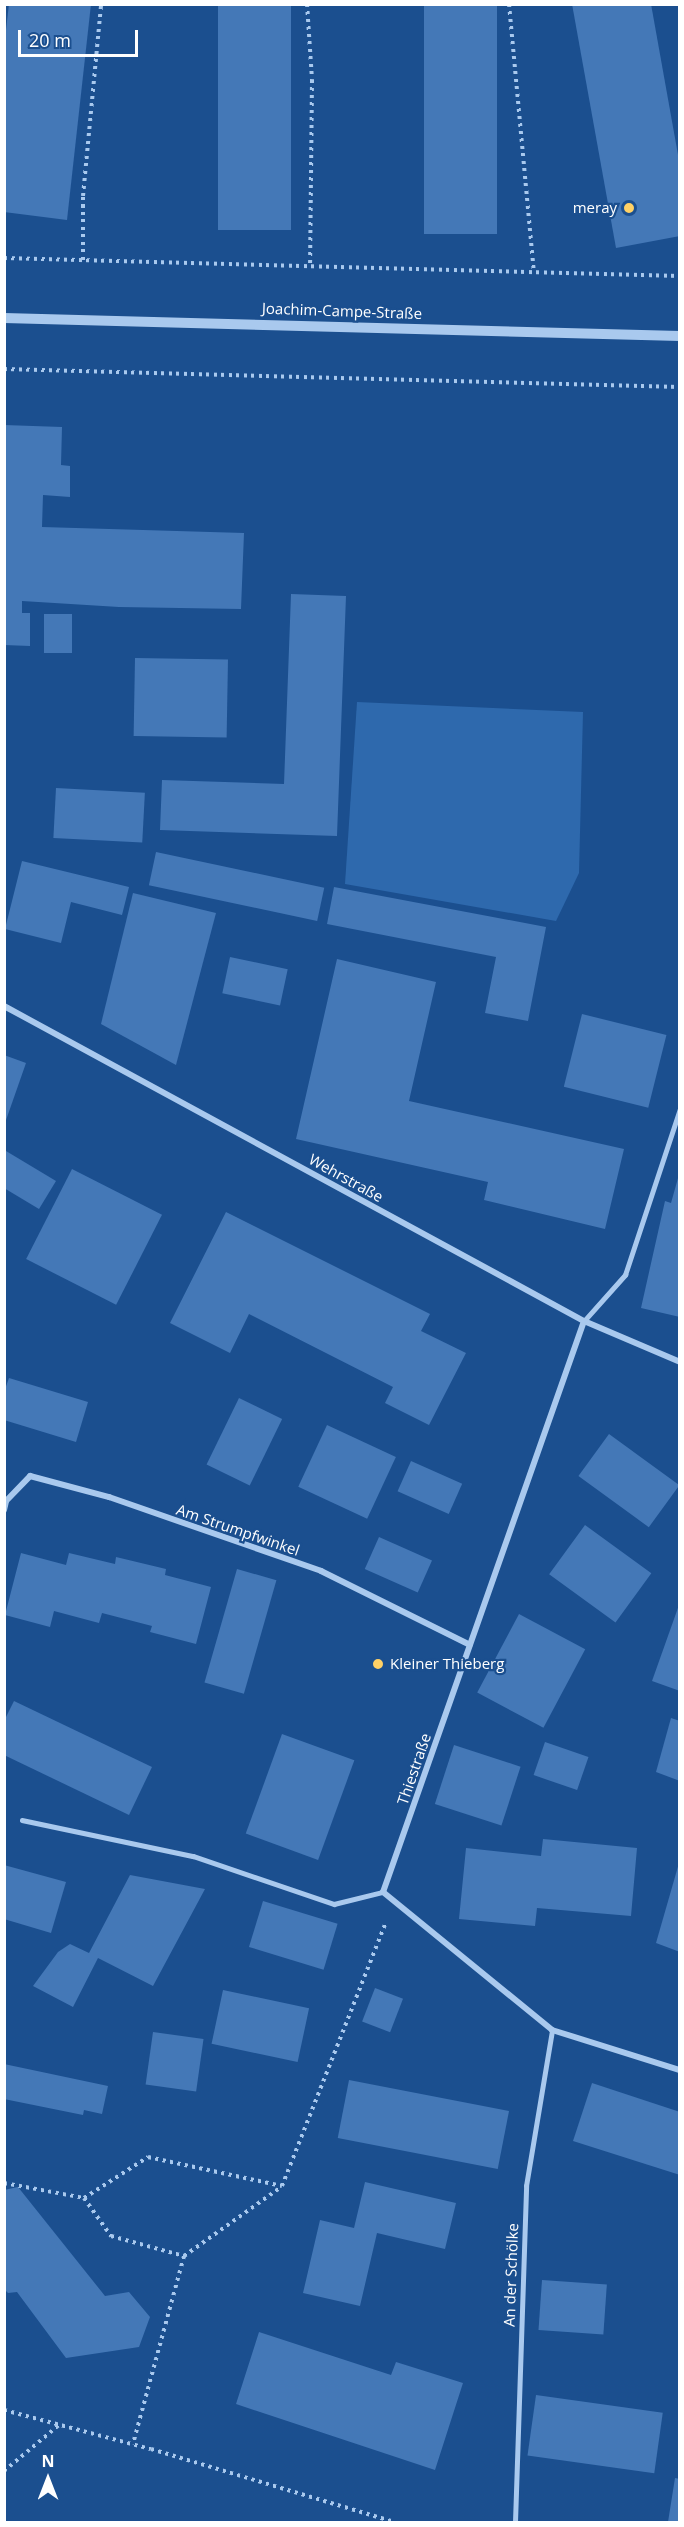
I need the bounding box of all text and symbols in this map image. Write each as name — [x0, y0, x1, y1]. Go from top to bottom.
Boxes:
scale bar — [21, 18, 141, 56]
text: 20 m — [29, 28, 71, 52]
place label: meray — [573, 199, 617, 217]
marker: meray — [622, 201, 636, 215]
street label: Joachim-Campe-Straße — [262, 299, 422, 323]
street label: Wehrstraße — [306, 1150, 386, 1206]
street label: Am Strumpfwinkel — [174, 1500, 302, 1560]
place label: Kleiner Thieberg — [390, 1655, 504, 1673]
marker: Kleiner Thieberg — [371, 1657, 385, 1671]
street label: Thiestraße — [393, 1731, 435, 1807]
street label: An der Schölke — [500, 2223, 522, 2327]
north arrow — [18, 2449, 78, 2509]
text: N — [41, 2450, 55, 2472]

